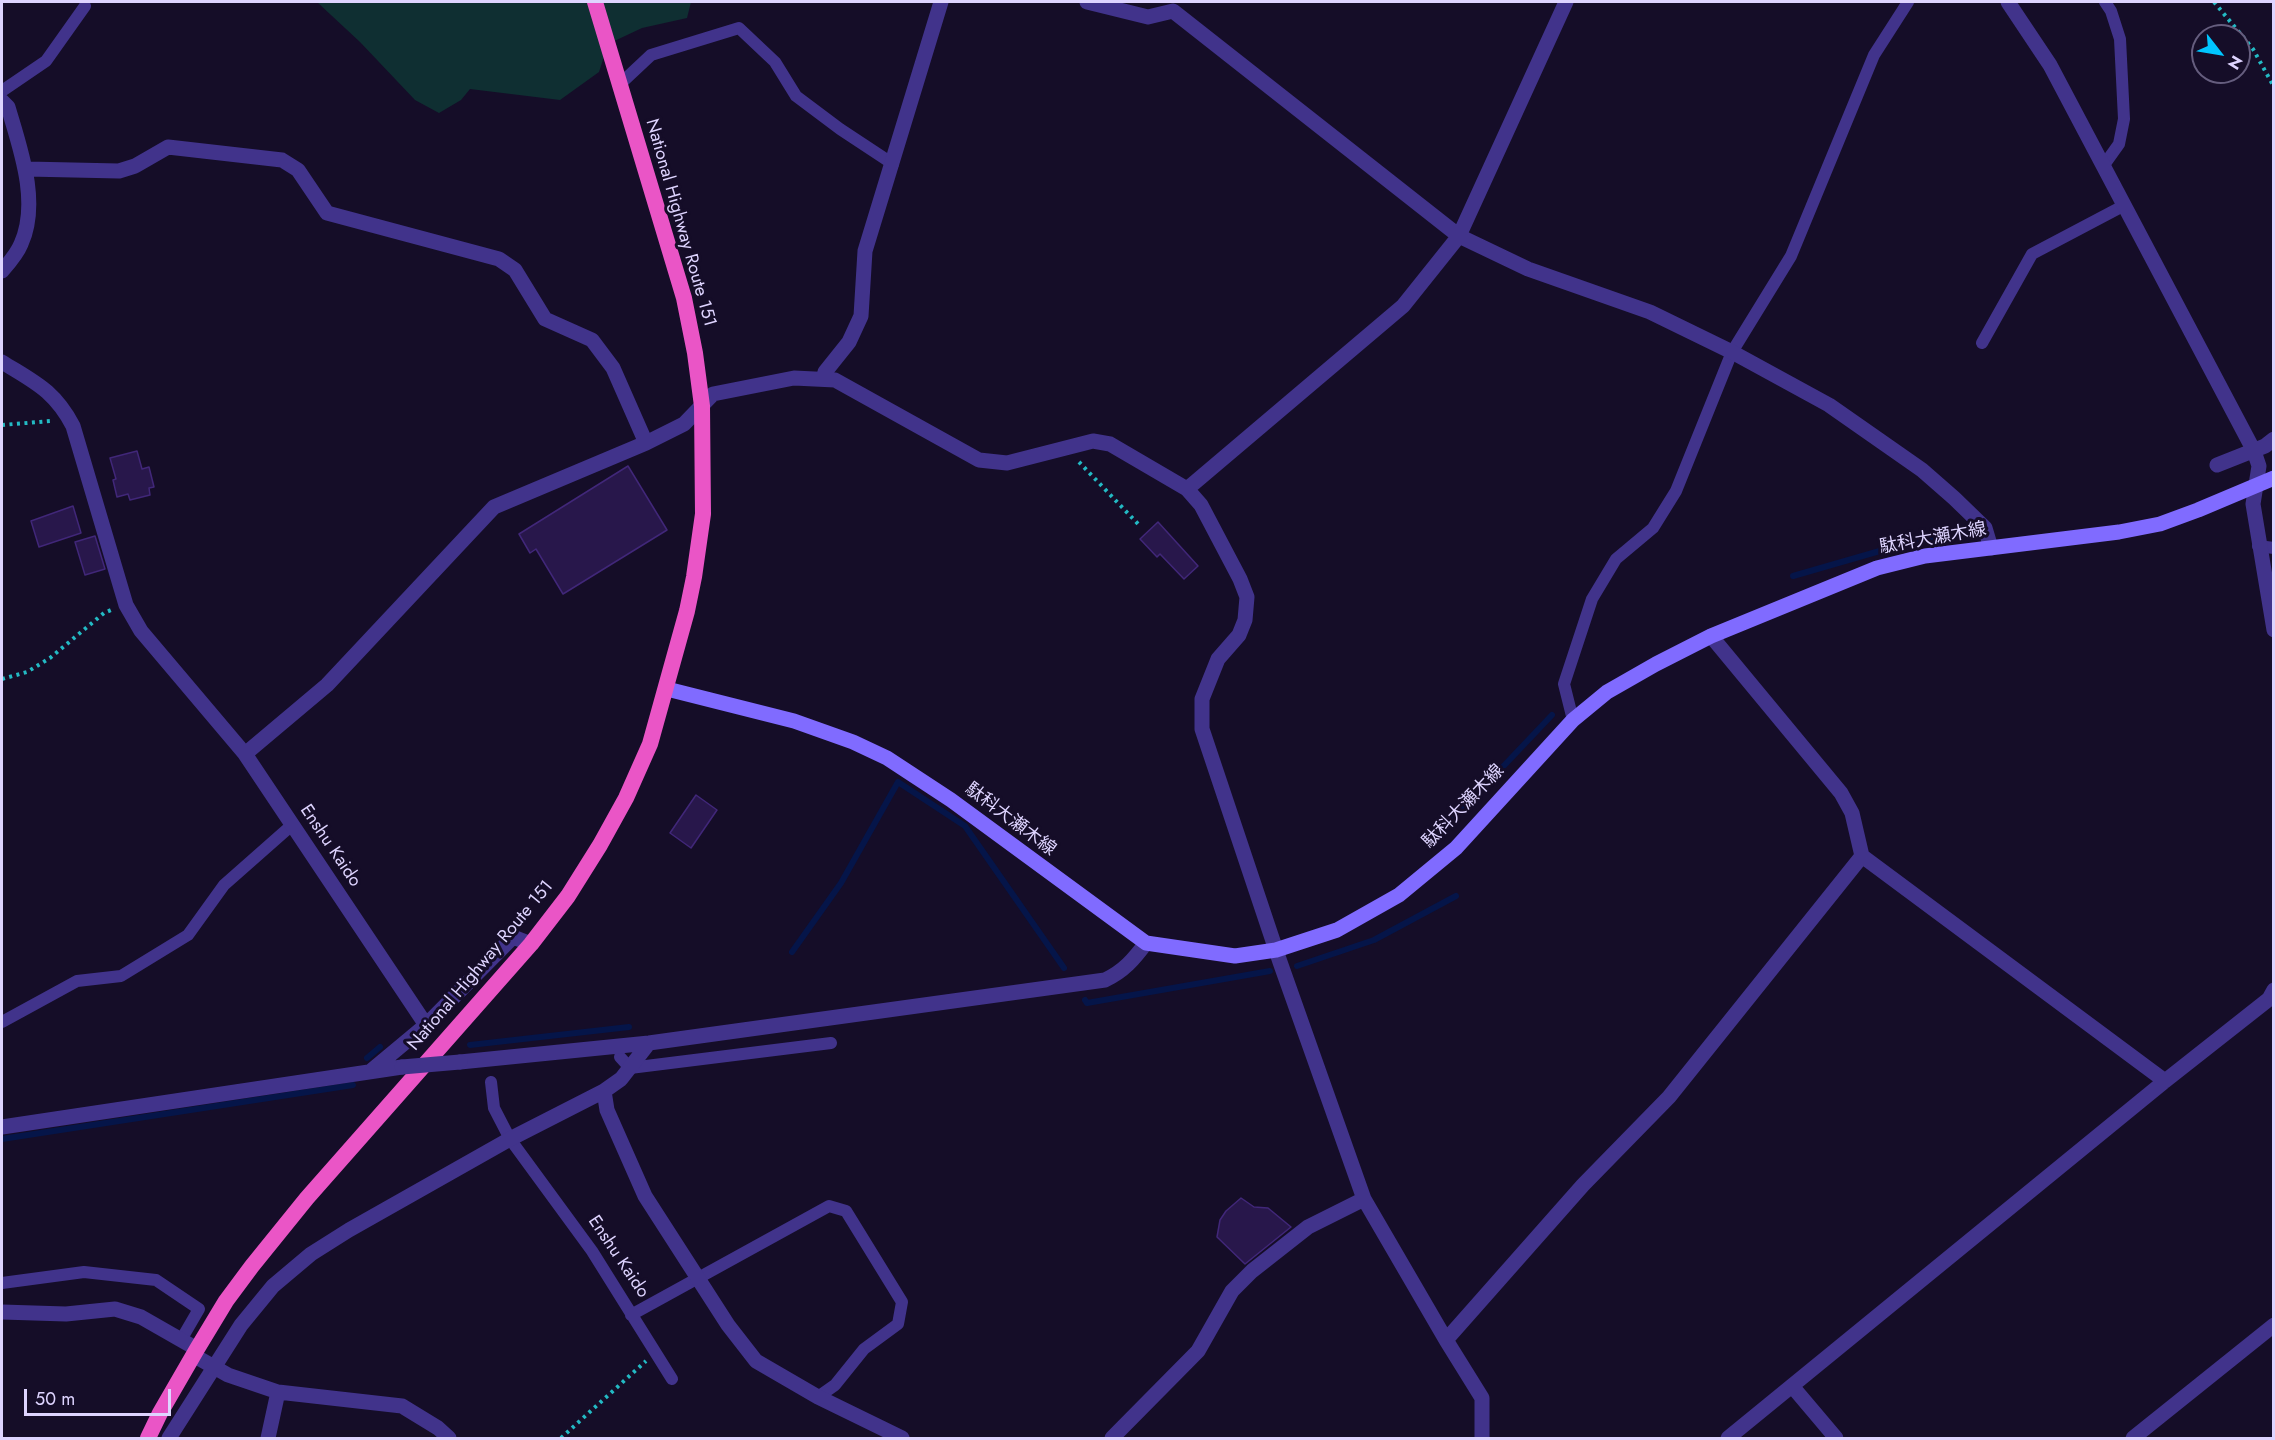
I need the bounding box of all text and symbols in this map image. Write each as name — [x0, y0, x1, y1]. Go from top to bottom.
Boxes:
north arrow — [2191, 24, 2251, 84]
text: N — [2222, 51, 2248, 74]
street label: National Highway Route 151 — [640, 117, 720, 329]
street label: 駄科大瀬木線 — [1878, 519, 1988, 559]
street label: 駄科大瀬木線 — [1419, 761, 1509, 853]
street label: 駄科大瀬木線 — [960, 779, 1060, 861]
street label: Enshu Kaido — [295, 801, 365, 891]
street label: National Highway Route 151 — [404, 877, 558, 1055]
street label: Enshu Kaido — [583, 1212, 653, 1302]
scale bar — [27, 1377, 174, 1415]
text: 50 m — [35, 1386, 75, 1412]

